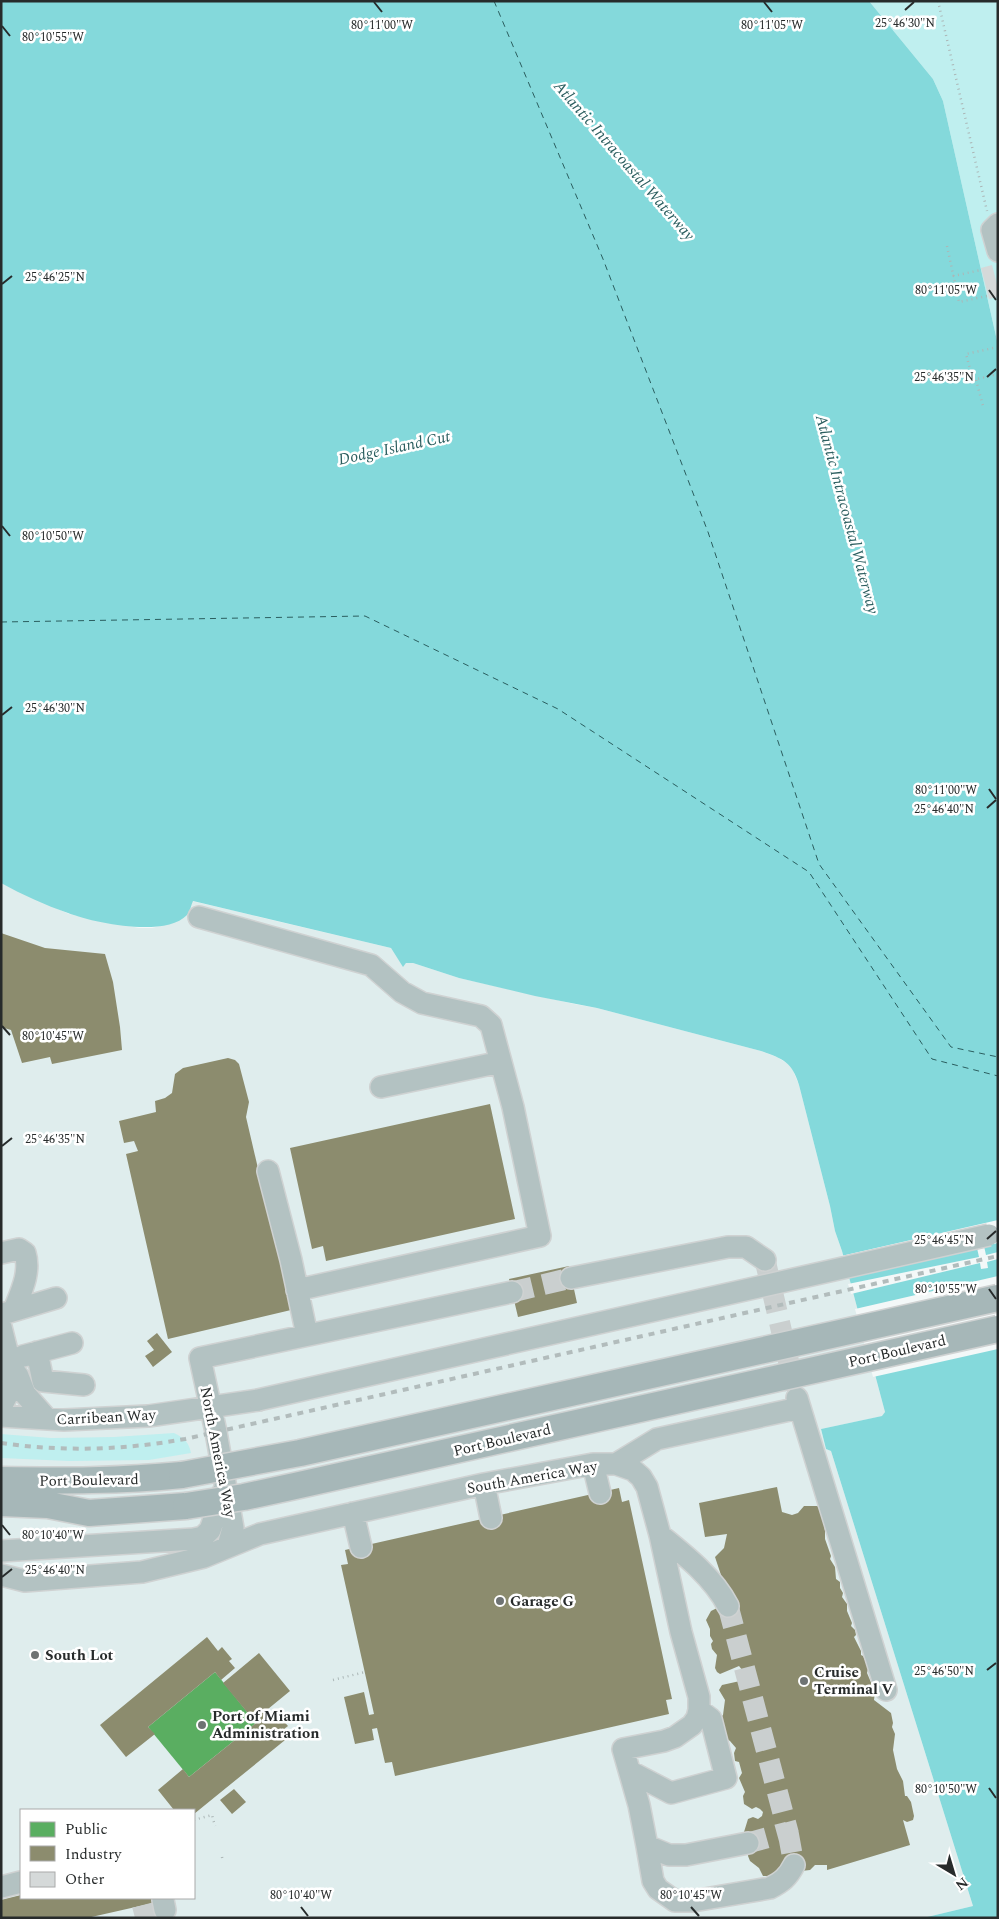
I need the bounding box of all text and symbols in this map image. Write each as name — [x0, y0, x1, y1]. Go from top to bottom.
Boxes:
text: 25°46'30"N — [875, 14, 935, 33]
text: 80°11'00"W — [351, 16, 413, 35]
text: 80°11'05"W — [741, 16, 803, 35]
text: 80°10'55"W — [22, 28, 84, 47]
water label: Atlantic Intracoastal Waterway — [547, 75, 701, 246]
text: 25°46'25"N — [25, 268, 85, 287]
text: 80°11'05"W — [915, 281, 977, 300]
text: 25°46'35"N — [914, 368, 974, 387]
water label: Atlantic Intracoastal Waterway — [809, 411, 885, 616]
water label: Dodge Island Cut — [336, 424, 453, 472]
text: 80°10'50"W — [22, 527, 84, 546]
text: 25°46'30"N — [25, 699, 85, 718]
text: 80°11'00"W — [915, 781, 977, 800]
text: 25°46'40"N — [914, 800, 974, 819]
text: 80°10'45"W — [22, 1027, 84, 1046]
text: 25°46'35"N — [25, 1130, 85, 1149]
text: 25°46'45"N — [914, 1231, 974, 1250]
text: 80°10'55"W — [915, 1280, 977, 1299]
street label: Port Boulevard — [846, 1329, 948, 1374]
street label: North America Way — [194, 1385, 242, 1520]
street label: Carribean Way — [56, 1403, 157, 1432]
street label: Port Boulevard — [451, 1418, 553, 1463]
street label: South America Way — [465, 1455, 600, 1500]
street label: Port Boulevard — [39, 1468, 139, 1493]
text: 80°10'40"W — [22, 1526, 84, 1545]
text: 25°46'40"N — [25, 1561, 85, 1580]
place label: Garage G — [510, 1590, 574, 1613]
marker: Garage G — [494, 1595, 506, 1607]
place label: South Lot — [45, 1644, 114, 1667]
marker: South Lot — [29, 1649, 41, 1661]
place label: Cruise Terminal V — [814, 1661, 894, 1701]
text: 25°46'50"N — [914, 1662, 974, 1681]
marker: Cruise Terminal V — [798, 1675, 810, 1687]
place label: Port of Miami Administration — [212, 1705, 320, 1745]
marker: Port of Miami Administration — [196, 1719, 208, 1731]
text: 80°10'50"W — [915, 1780, 977, 1799]
legend — [20, 1809, 195, 1899]
text: Public — [65, 1818, 108, 1841]
text: Industry — [65, 1843, 122, 1866]
north arrow — [929, 1849, 979, 1899]
text: Other — [65, 1868, 104, 1891]
text: N — [951, 1872, 973, 1896]
text: 80°10'40"W — [270, 1886, 332, 1905]
text: 80°10'45"W — [660, 1886, 722, 1905]

